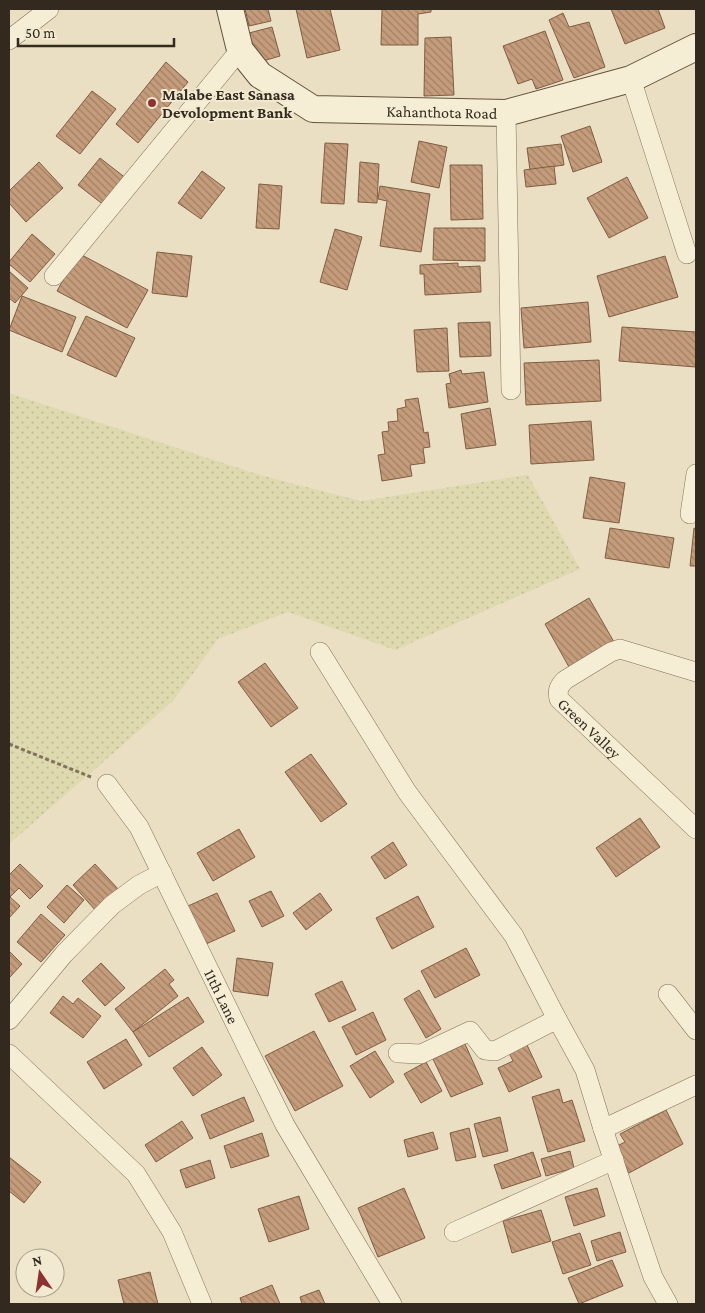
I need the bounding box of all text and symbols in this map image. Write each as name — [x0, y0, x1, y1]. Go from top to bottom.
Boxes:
scale bar — [18, 15, 174, 47]
text: 50 m — [25, 25, 55, 41]
place label: Malabe East Sanasa Devolopment Bank — [162, 86, 295, 121]
marker: Malabe East Sanasa Devolopment Bank — [146, 97, 158, 109]
street label: Kahanthota Road — [386, 102, 498, 121]
street label: Green Valley — [555, 694, 625, 763]
street label: 11th Lane — [201, 966, 242, 1026]
north arrow — [15, 1248, 65, 1298]
text: N — [31, 1251, 44, 1269]

